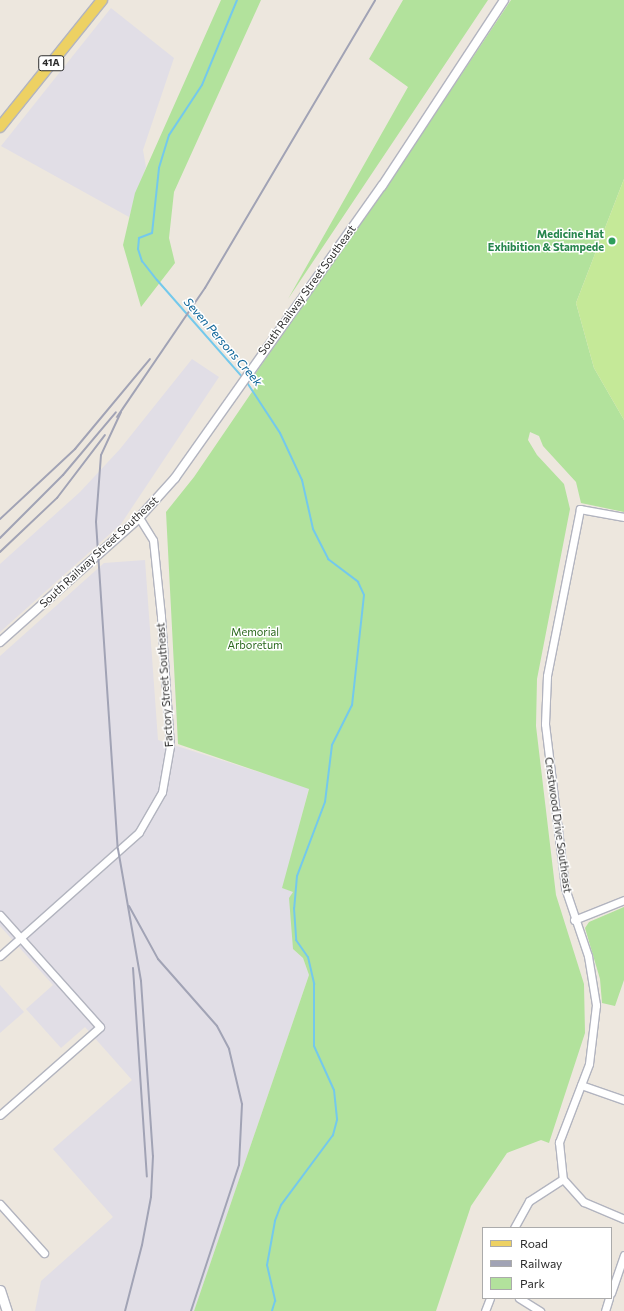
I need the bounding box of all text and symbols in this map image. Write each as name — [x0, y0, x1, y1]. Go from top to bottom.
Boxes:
road number: 41A — [38, 55, 64, 71]
street label: South Railway Street Southeast — [255, 223, 359, 357]
place label: Medicine Hat Exhibition & Stampede — [488, 228, 604, 254]
marker: Medicine Hat Exhibition & Stampede — [607, 236, 617, 246]
water label: Seven Persons Creek — [181, 295, 265, 389]
street label: South Railway Street Southeast — [37, 494, 161, 610]
street label: Factory Street Southeast — [154, 622, 176, 748]
park label: Memorial Arboretum — [227, 626, 283, 652]
street label: Crestwood Drive Southeast — [542, 756, 574, 894]
legend — [482, 1227, 612, 1299]
text: Road — [520, 1236, 548, 1250]
text: Railway — [520, 1256, 562, 1270]
text: Park — [520, 1276, 545, 1290]

